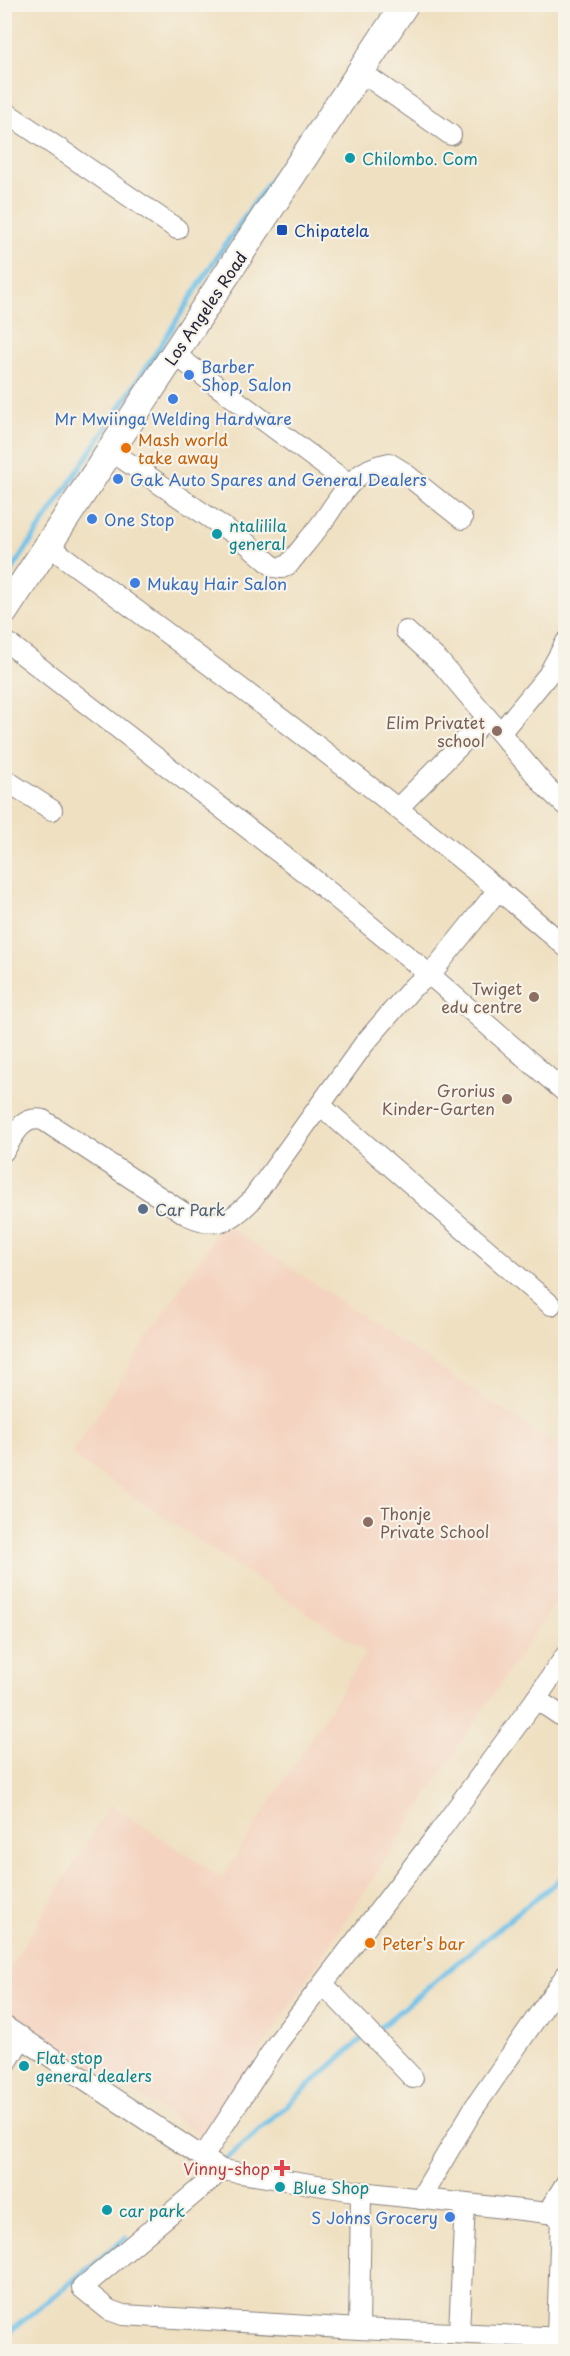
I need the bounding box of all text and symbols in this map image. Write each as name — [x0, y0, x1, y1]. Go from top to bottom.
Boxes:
place label: Chilombo. Com — [362, 146, 478, 170]
marker: Chilombo. Com — [343, 151, 357, 165]
place label: Chipatela — [294, 218, 369, 242]
marker: Chipatela — [275, 223, 289, 237]
street label: Los Angeles Road — [158, 246, 252, 370]
place label: Barber Shop, Salon — [201, 354, 291, 396]
marker: Barber Shop, Salon — [182, 368, 196, 382]
marker: Mr Mwiinga Welding Hardware — [166, 392, 180, 406]
place label: Mr Mwiinga Welding Hardware — [54, 406, 292, 430]
place label: Mash world take away — [138, 427, 228, 469]
marker: Mash world take away — [119, 441, 133, 455]
place label: Gak Auto Spares and General Dealers — [130, 467, 427, 491]
marker: Gak Auto Spares and General Dealers — [111, 472, 125, 486]
place label: One Stop — [104, 507, 174, 531]
marker: One Stop — [85, 512, 99, 526]
place label: ntalilila general — [229, 513, 287, 555]
marker: ntalilila general — [210, 527, 224, 541]
place label: Mukay Hair Salon — [147, 571, 287, 595]
marker: Mukay Hair Salon — [128, 576, 142, 590]
place label: Elim Privatet school — [386, 710, 485, 752]
marker: Elim Privatet school — [490, 724, 504, 738]
place label: Twiget edu centre — [441, 976, 522, 1018]
marker: Twiget edu centre — [527, 990, 541, 1004]
place label: Grorius Kinder-Garten — [382, 1078, 495, 1120]
marker: Grorius Kinder-Garten — [500, 1092, 514, 1106]
place label: Car Park — [155, 1197, 226, 1221]
marker: Car Park — [136, 1202, 150, 1216]
place label: Thonje Private School — [380, 1501, 489, 1543]
marker: Thonje Private School — [361, 1515, 375, 1529]
place label: Peter's bar — [382, 1931, 465, 1955]
marker: Peter's bar — [363, 1936, 377, 1950]
place label: Flat stop general dealers — [36, 2045, 152, 2087]
marker: Flat stop general dealers — [17, 2059, 31, 2073]
place label: Vinny-shop — [183, 2156, 270, 2180]
marker: Vinny-shop — [275, 2161, 289, 2175]
place label: Blue Shop — [292, 2175, 369, 2199]
marker: Blue Shop — [273, 2180, 287, 2194]
place label: car park — [119, 2198, 185, 2222]
marker: car park — [100, 2203, 114, 2217]
place label: S Johns Grocery — [311, 2205, 438, 2229]
marker: S Johns Grocery — [443, 2210, 457, 2224]

